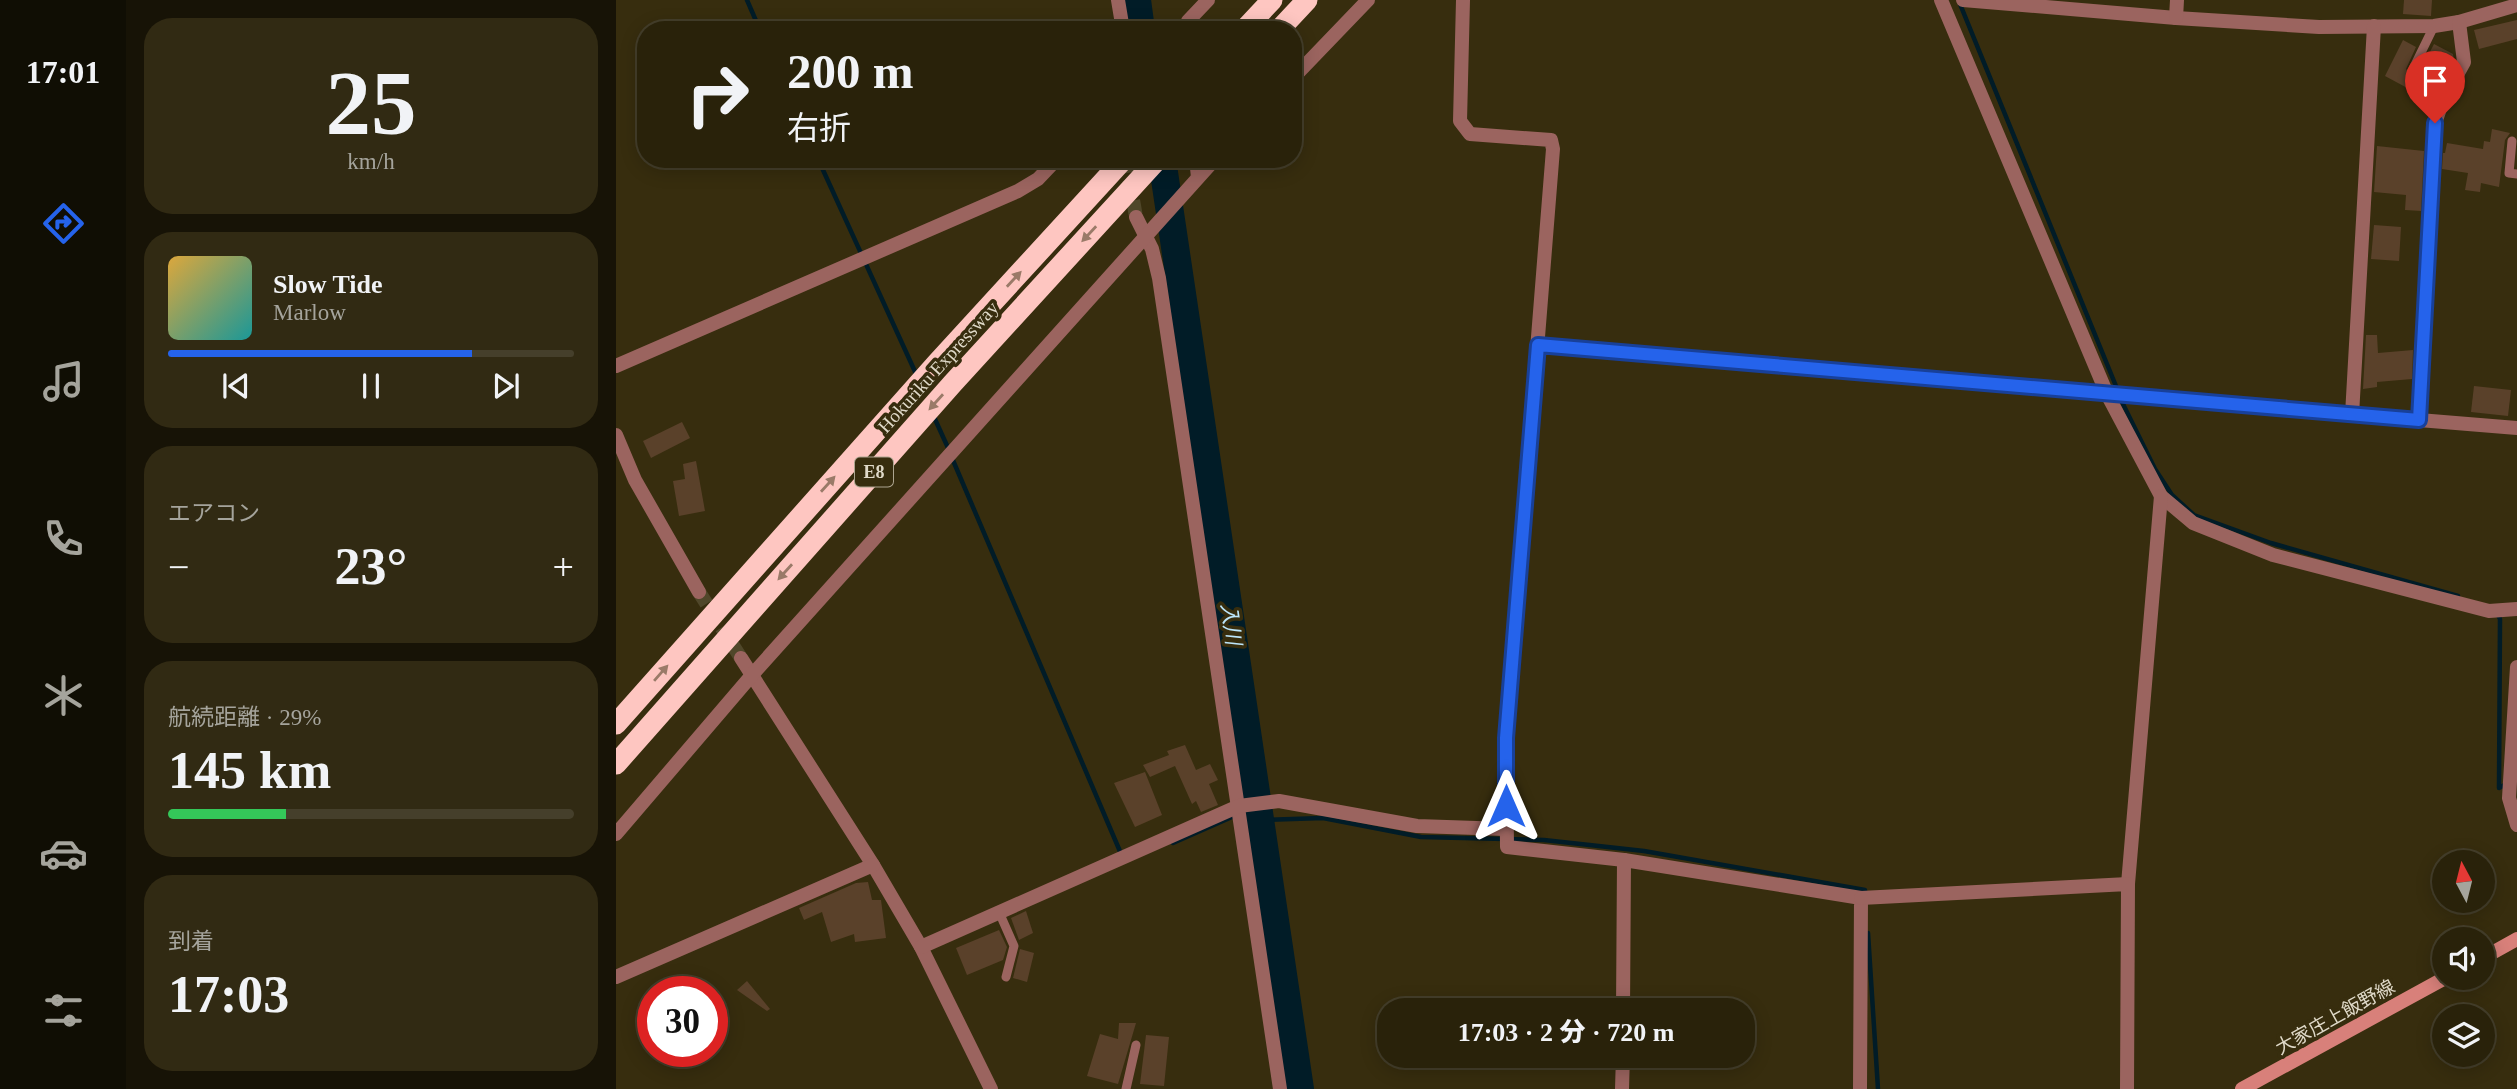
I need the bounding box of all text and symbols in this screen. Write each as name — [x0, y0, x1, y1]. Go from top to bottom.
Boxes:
text: 200 m — [787, 44, 914, 99]
icon: right — [672, 49, 763, 140]
pin — [2405, 51, 2465, 123]
text: 25 — [326, 53, 417, 154]
text: 17:01 — [26, 54, 100, 90]
icon: arrive — [2416, 62, 2454, 100]
text: 右折 — [787, 110, 851, 146]
text: km/h — [347, 149, 395, 174]
icon: directions — [39, 199, 88, 248]
one-way arrow — [1082, 225, 1098, 242]
text: Slow Tide — [273, 270, 383, 299]
one-way arrow — [1005, 271, 1021, 288]
street label: Hokuriku Expressway — [874, 297, 1003, 437]
text: Marlow — [273, 300, 346, 325]
icon: music — [39, 357, 88, 406]
icon: previous — [217, 367, 255, 405]
icon: pause — [352, 367, 390, 405]
icon: next — [487, 367, 525, 405]
one-way arrow — [928, 393, 944, 411]
road number: E8 — [855, 458, 893, 486]
one-way arrow — [820, 475, 836, 493]
text: エアコン — [168, 501, 260, 526]
icon: phone — [39, 514, 88, 563]
text: 23° — [335, 538, 407, 595]
text: − — [168, 546, 189, 588]
text: + — [553, 546, 574, 588]
one-way arrow — [778, 564, 793, 581]
water label: 入川 — [1216, 602, 1246, 648]
one-way arrow — [653, 664, 668, 681]
icon: climate — [39, 671, 88, 720]
text: 航続距離 · 29% — [168, 705, 321, 730]
text: 145 km — [168, 742, 331, 799]
position arrow — [1469, 769, 1543, 843]
icon: car — [39, 829, 88, 878]
north arrow — [2432, 850, 2496, 914]
map controls — [2432, 850, 2495, 1067]
button: sound — [2432, 927, 2495, 990]
text: 到着 — [168, 929, 214, 954]
text: 17:03 — [168, 966, 289, 1023]
speed limit sign: 30 — [637, 976, 728, 1067]
street label: 大家庄上飯野線 — [2272, 976, 2398, 1058]
icon: filters — [39, 986, 88, 1035]
button: layers — [2432, 1004, 2495, 1067]
text: 17:03 · 2 分 · 720 m — [1458, 1018, 1674, 1047]

